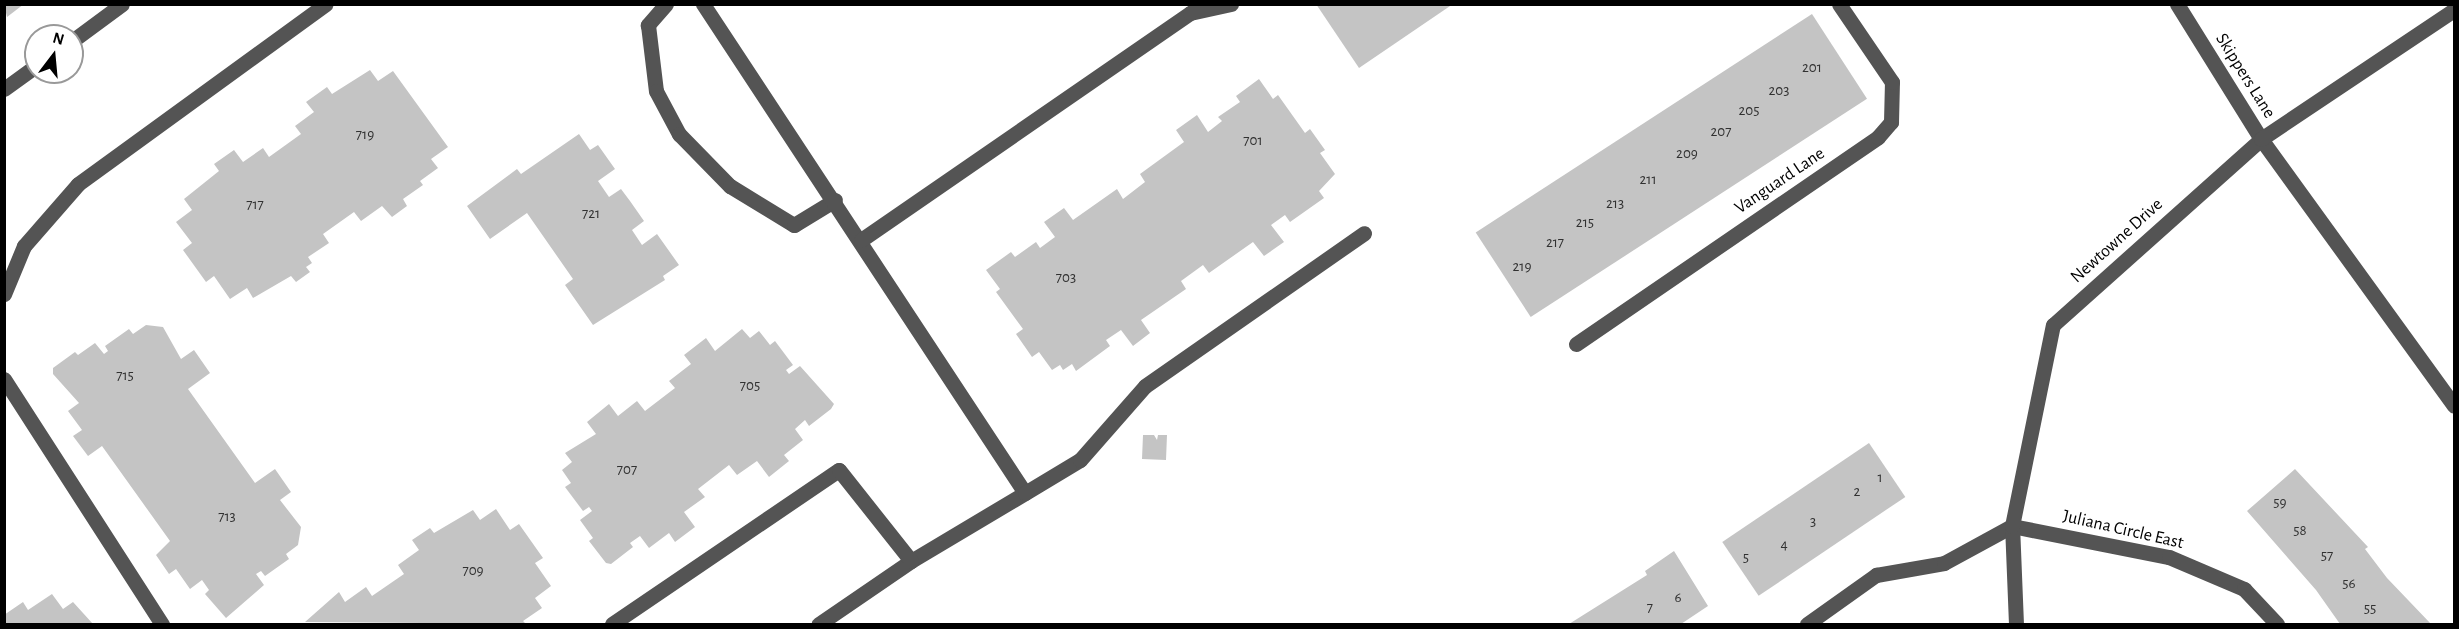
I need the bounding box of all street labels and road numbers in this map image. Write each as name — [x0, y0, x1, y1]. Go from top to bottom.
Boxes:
street label: Skippers Lane — [2210, 30, 2280, 122]
street label: Vanguard Lane — [1731, 143, 1829, 219]
street label: Newtowne Drive — [2066, 194, 2168, 288]
street label: Juliana Circle East — [2061, 506, 2185, 554]

